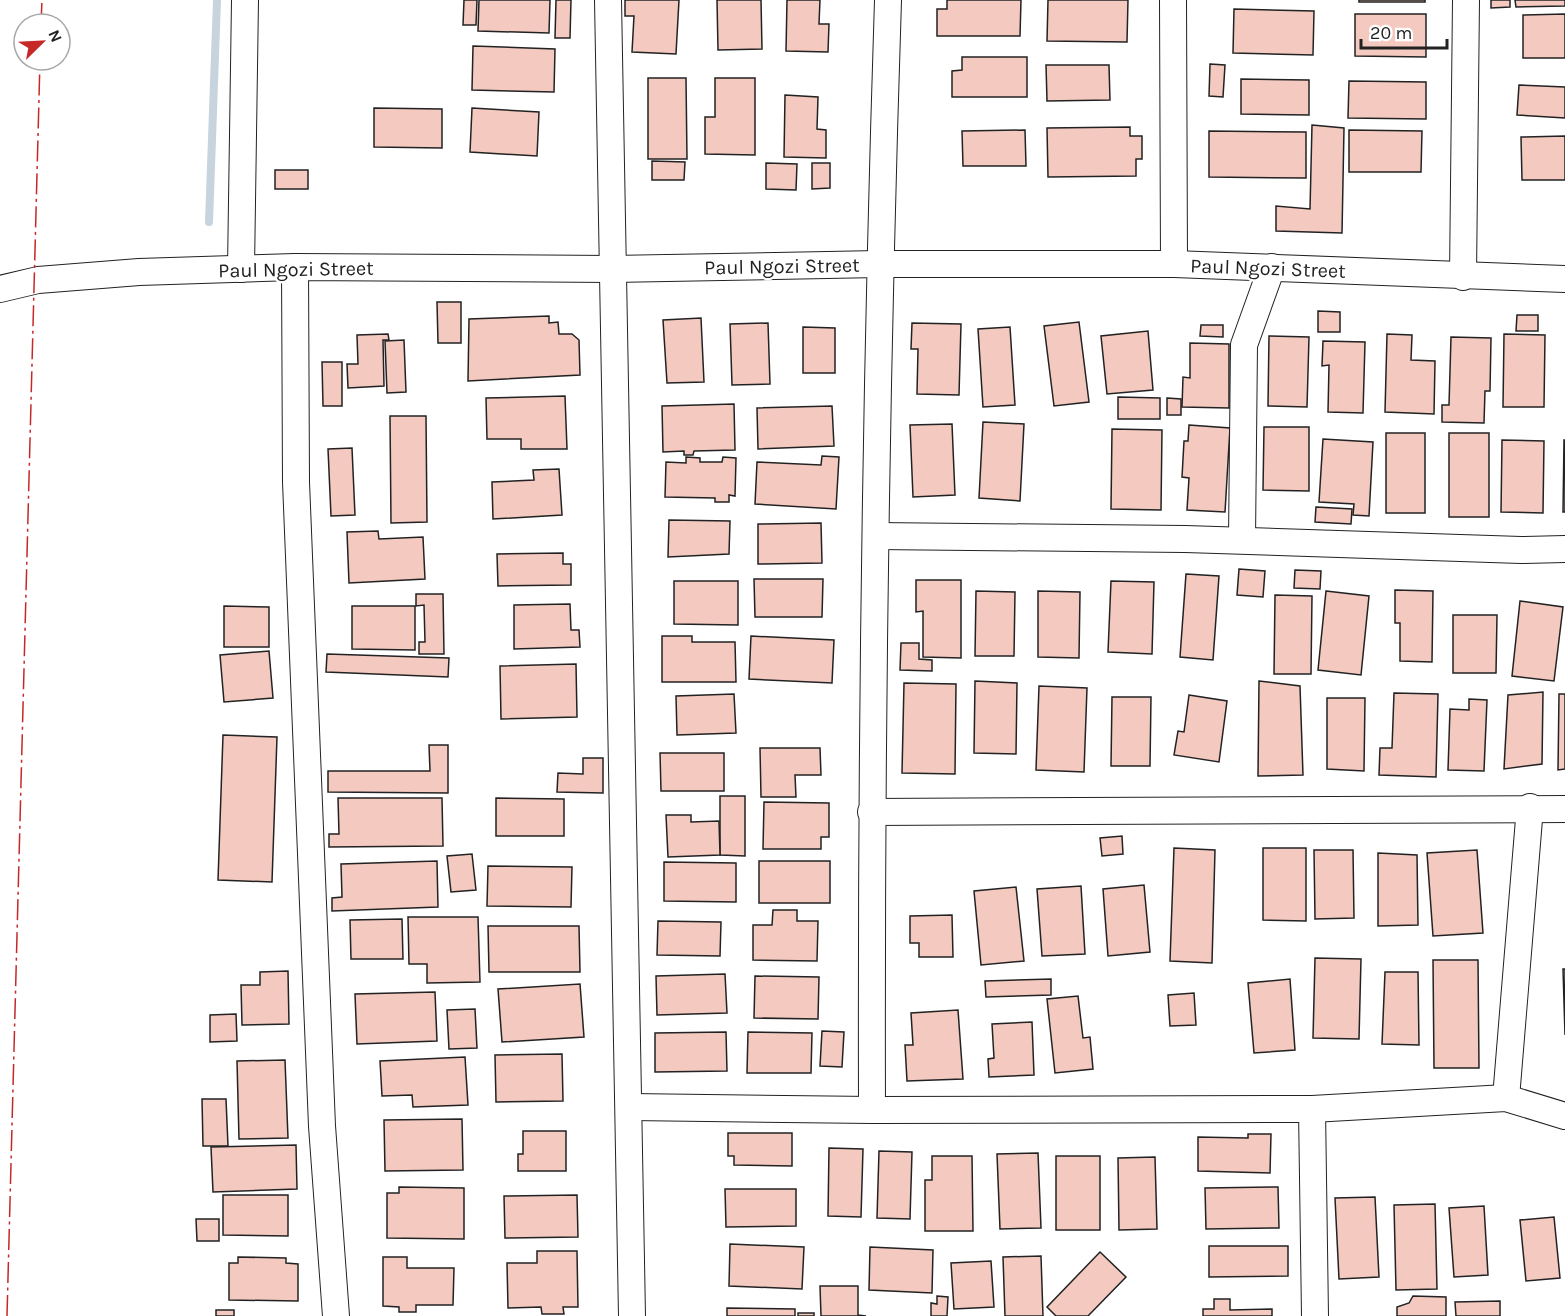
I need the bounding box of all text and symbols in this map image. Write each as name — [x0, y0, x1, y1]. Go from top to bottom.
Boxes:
north arrow — [12, 12, 72, 72]
scale bar — [1361, 12, 1446, 50]
text: 20 m — [1370, 22, 1412, 44]
text: N — [44, 27, 66, 45]
street label: Paul Ngozi Street — [704, 254, 860, 279]
street label: Paul Ngozi Street — [1190, 254, 1347, 283]
street label: Paul Ngozi Street — [218, 257, 374, 282]

